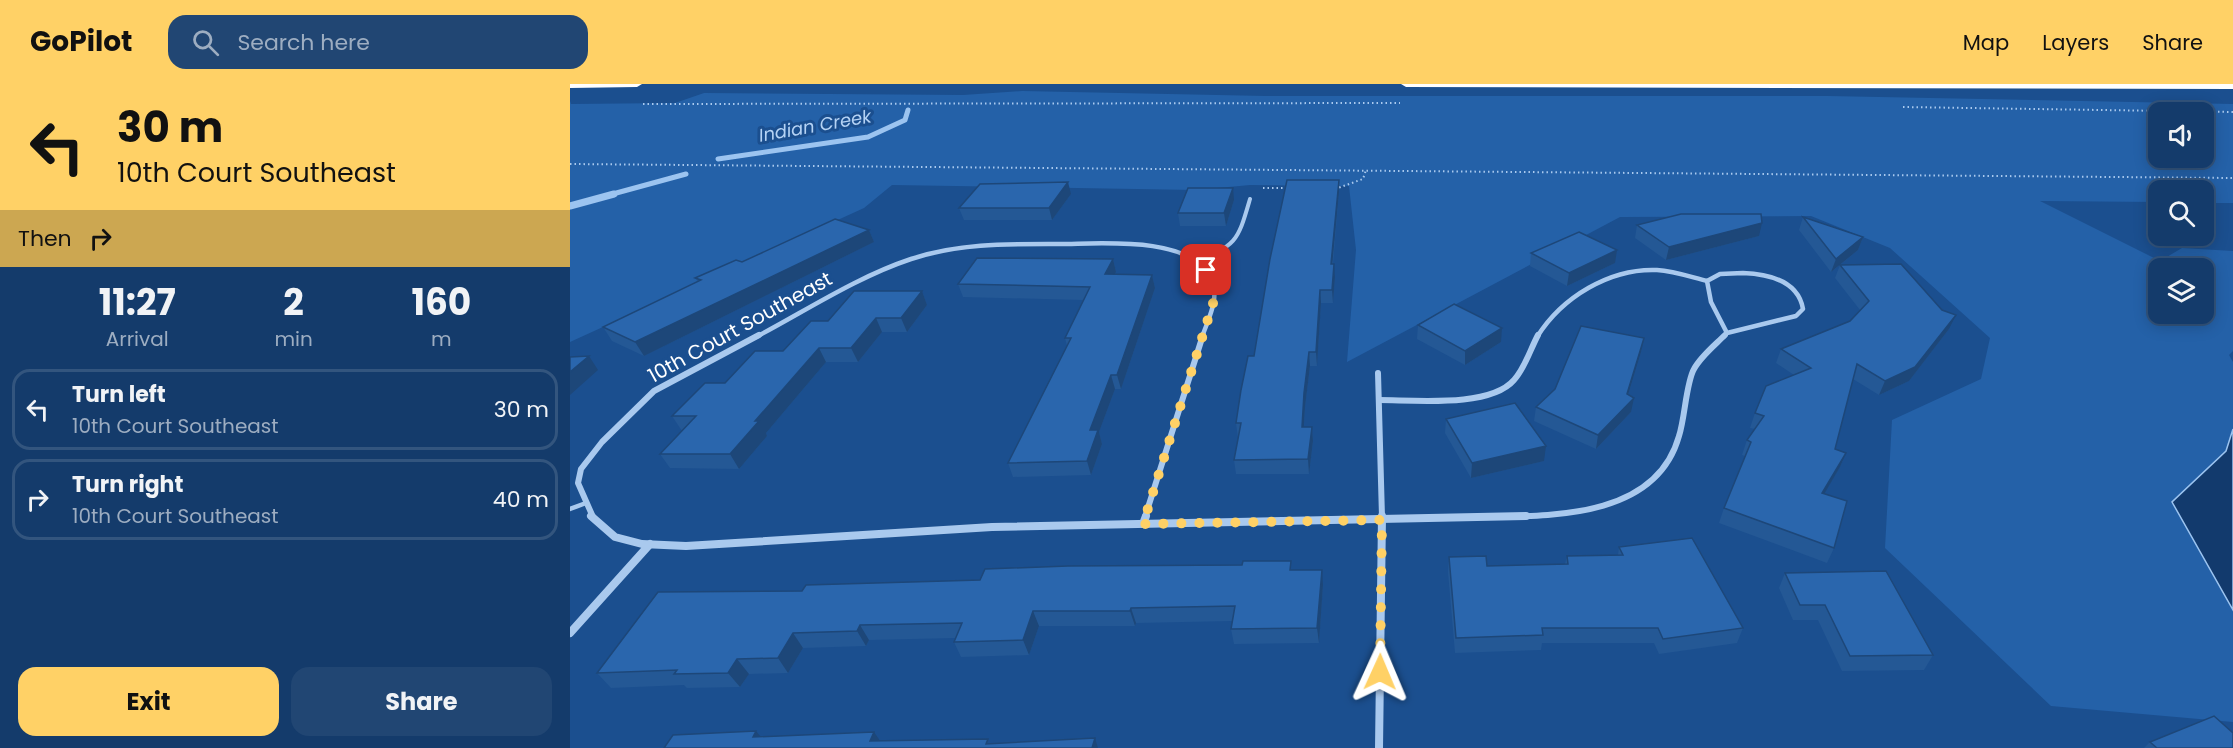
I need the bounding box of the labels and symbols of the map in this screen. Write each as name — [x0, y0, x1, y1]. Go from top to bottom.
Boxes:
water label: Indian Creek — [757, 103, 874, 148]
pin — [1180, 244, 1231, 295]
street label: 10th Court Southeast — [643, 265, 837, 389]
position arrow — [1348, 640, 1412, 704]

